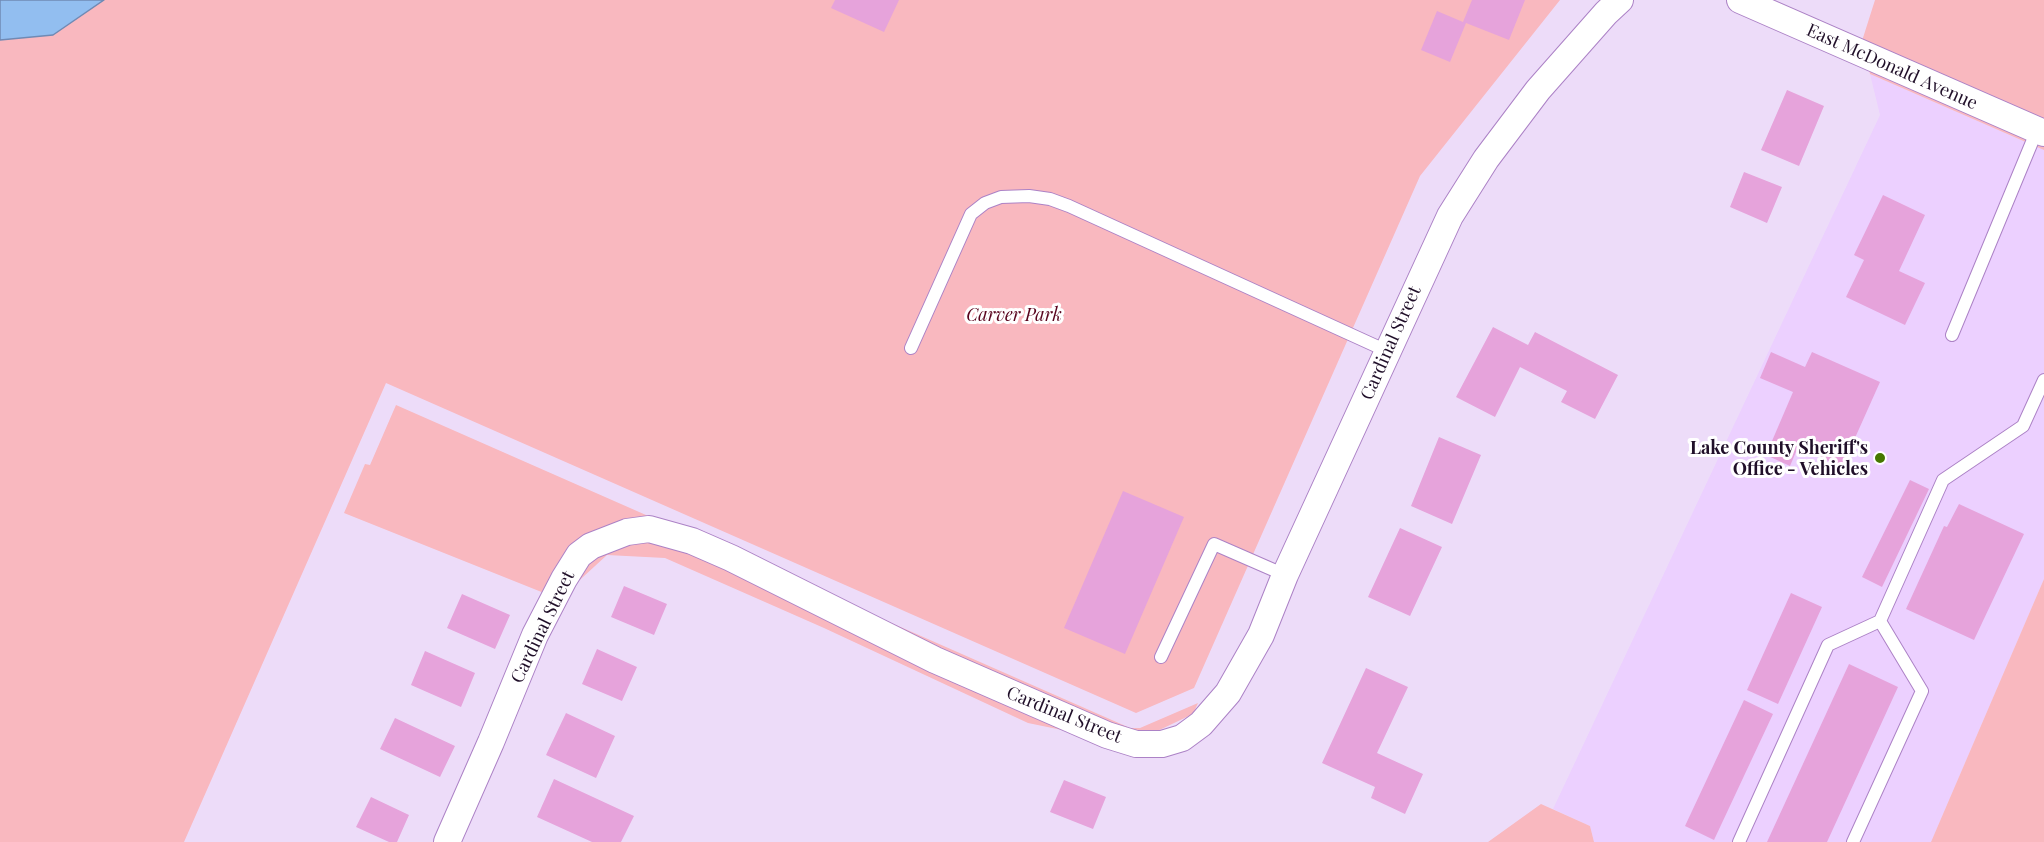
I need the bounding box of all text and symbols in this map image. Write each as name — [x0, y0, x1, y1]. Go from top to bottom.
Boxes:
street label: East McDonald Avenue — [1803, 20, 1981, 114]
street label: Cardinal Street — [1356, 283, 1426, 403]
park label: Carver Park — [966, 304, 1062, 326]
place label: Lake County Sheriff's Office - Vehicles — [1690, 437, 1868, 480]
marker: Lake County Sheriff's Office - Vehicles — [1873, 451, 1887, 465]
street label: Cardinal Street — [506, 567, 580, 687]
street label: Cardinal Street — [1003, 682, 1125, 748]

